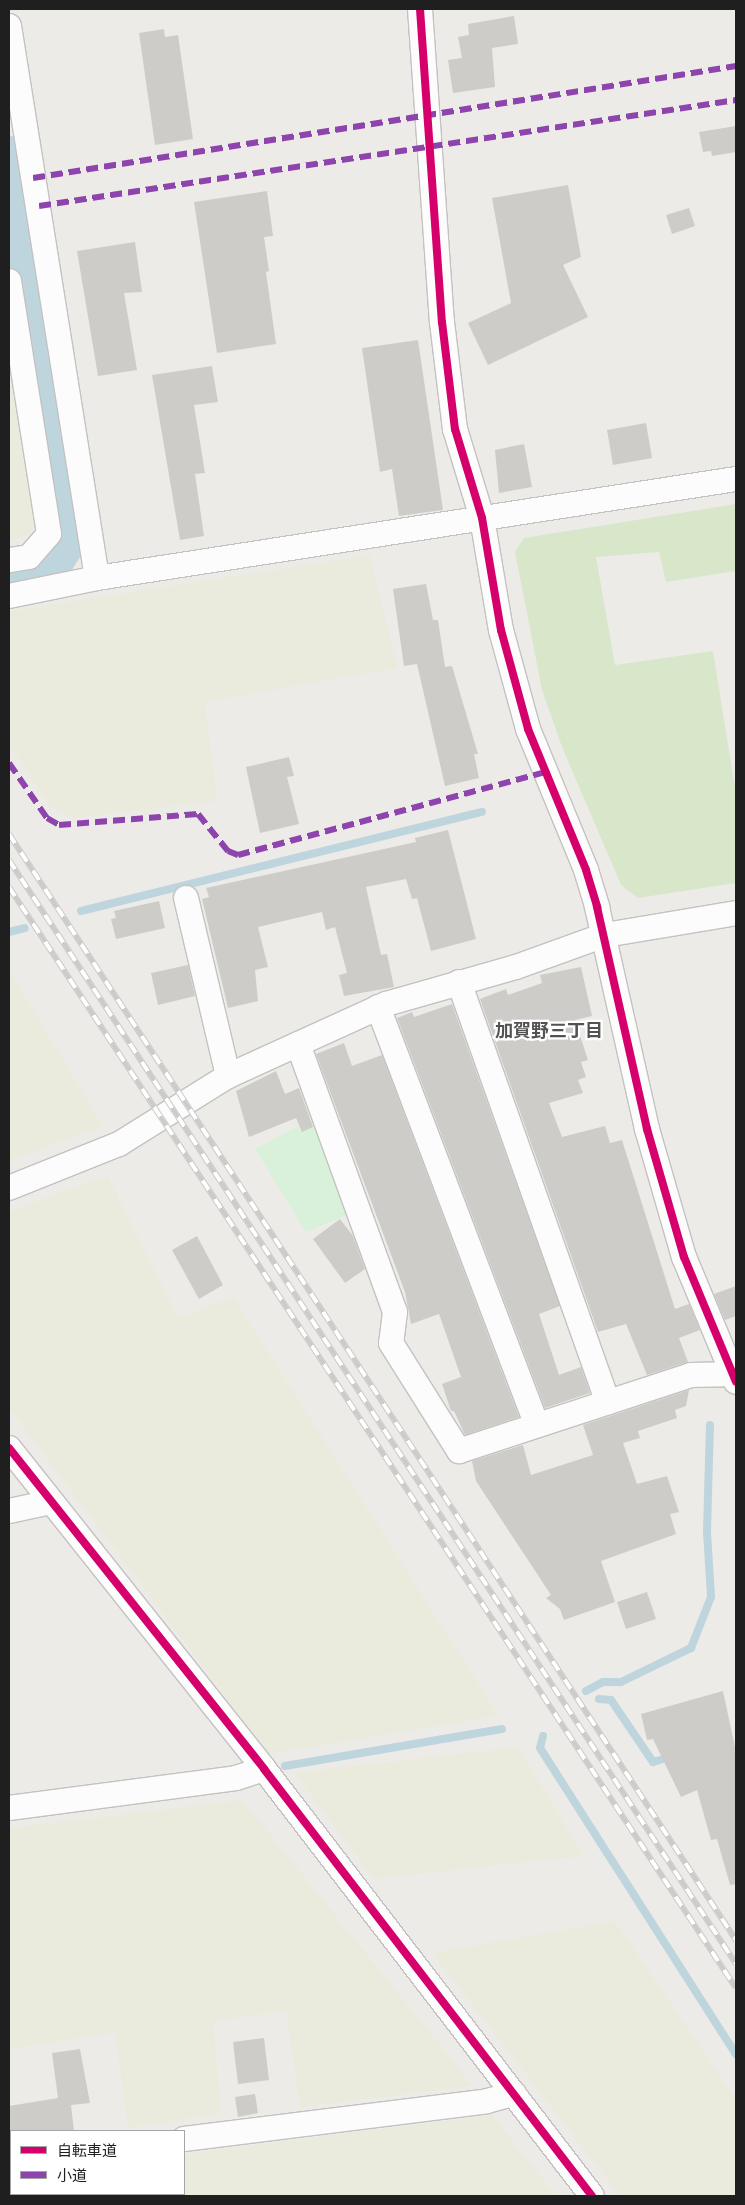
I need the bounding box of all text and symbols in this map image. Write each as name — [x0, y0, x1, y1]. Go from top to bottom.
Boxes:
district label: 加賀野三丁目 — [495, 1020, 603, 1042]
legend — [10, 2130, 185, 2195]
text: 自転車道 — [57, 2141, 117, 2160]
text: 小道 — [57, 2166, 87, 2185]

